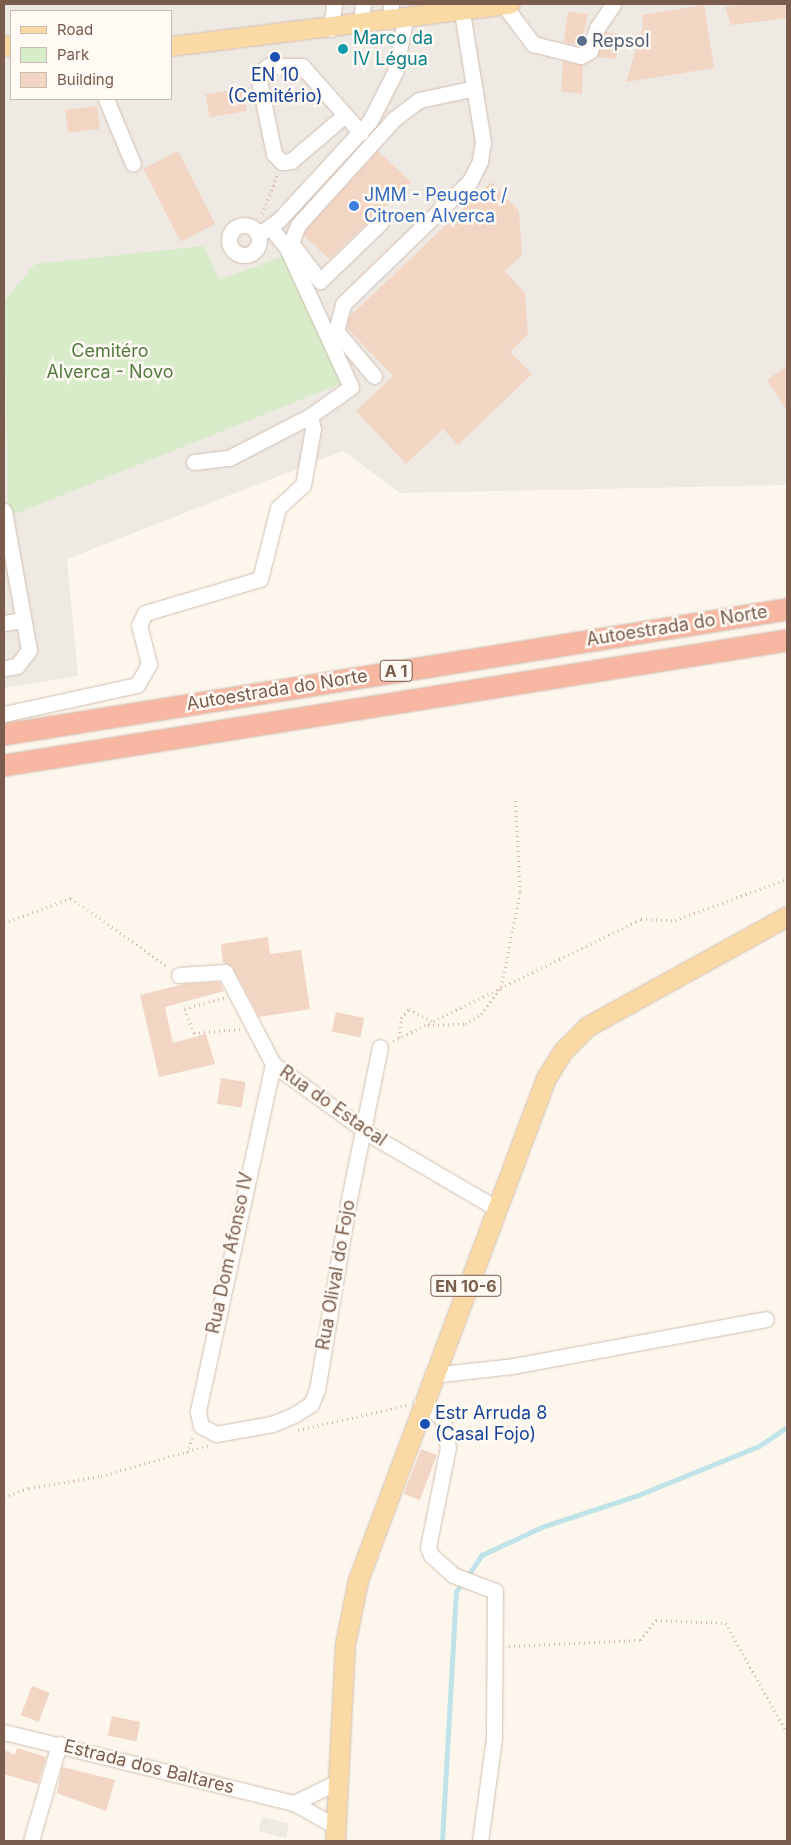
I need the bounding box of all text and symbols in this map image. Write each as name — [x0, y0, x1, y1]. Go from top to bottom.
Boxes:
legend — [10, 10, 172, 100]
text: Road — [57, 20, 93, 39]
place label: Marco da IV Légua — [353, 28, 433, 70]
place label: Repsol — [592, 30, 649, 52]
marker: Repsol — [576, 35, 588, 47]
marker: Marco da IV Légua — [337, 43, 349, 55]
text: Park — [57, 45, 89, 64]
marker: EN 10 (Cemitério) — [269, 51, 281, 63]
place label: EN 10 (Cemitério) — [227, 65, 323, 108]
text: Building — [57, 70, 114, 89]
place label: JMM - Peugeot / Citroen Alverca — [364, 185, 507, 228]
marker: JMM - Peugeot / Citroen Alverca — [348, 200, 360, 212]
park label: Cemitéro Alverca - Novo — [46, 341, 174, 384]
street label: Autoestrada do Norte — [585, 601, 769, 651]
road number: A 1 — [378, 658, 414, 684]
street label: Autoestrada do Norte — [185, 665, 369, 715]
street label: Rua do Estacal — [275, 1061, 391, 1151]
street label: Rua Dom Afonso IV — [202, 1170, 258, 1336]
street label: Rua Olival do Fojo — [312, 1198, 360, 1352]
road number: EN 10-6 — [430, 1272, 502, 1300]
place label: Estr Arruda 8 (Casal Fojo) — [435, 1403, 547, 1446]
marker: Estr Arruda 8 (Casal Fojo) — [419, 1418, 431, 1430]
street label: Estrada dos Baltares — [62, 1735, 236, 1799]

